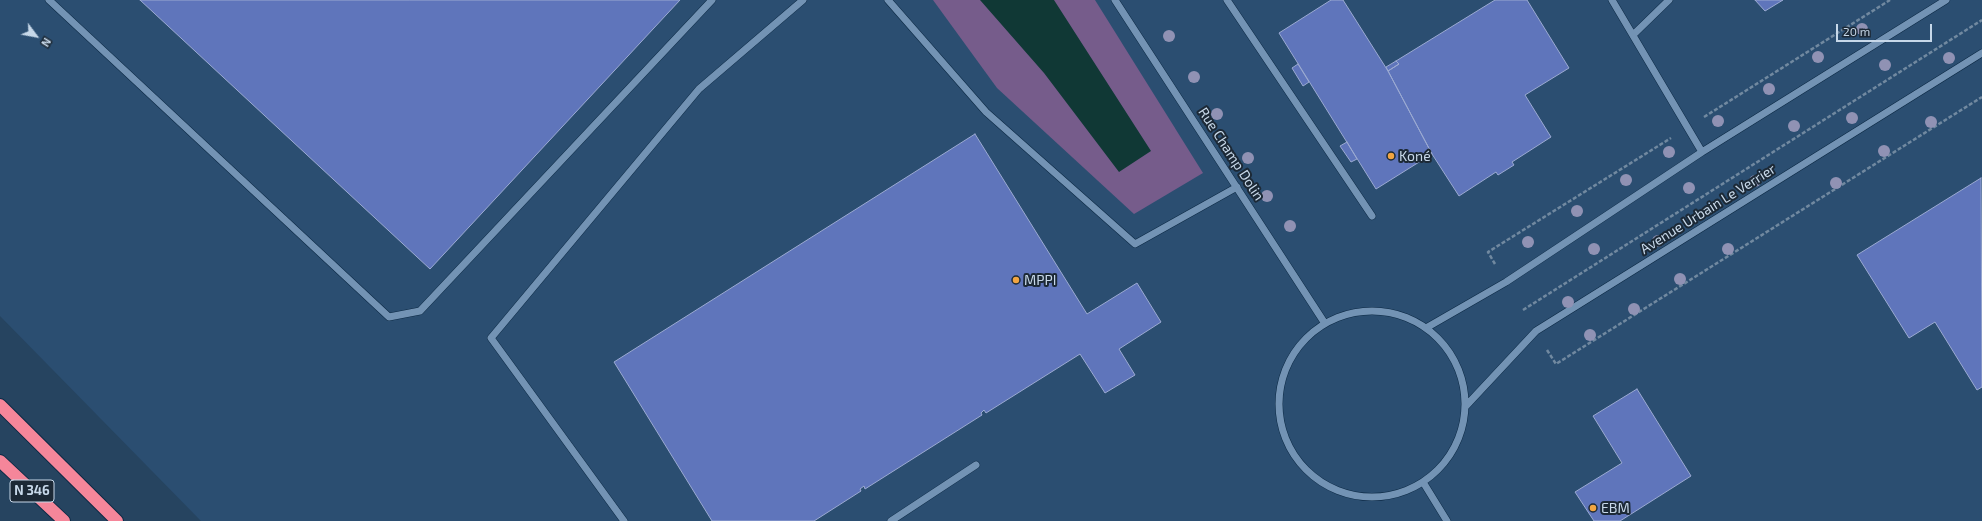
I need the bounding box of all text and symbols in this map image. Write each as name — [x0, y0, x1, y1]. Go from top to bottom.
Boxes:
north arrow — [16, 16, 56, 56]
scale bar — [1838, 16, 1934, 42]
text: 20 m — [1843, 24, 1870, 38]
text: N — [39, 36, 54, 49]
street label: Rue Champ Dolin — [1195, 104, 1267, 204]
place label: Koné — [1399, 148, 1431, 164]
marker: Koné — [1386, 151, 1396, 161]
street label: Avenue Urbain Le Verrier — [1637, 160, 1779, 258]
place label: MPPI — [1024, 272, 1056, 288]
marker: MPPI — [1011, 275, 1021, 285]
road number: N 346 — [10, 480, 54, 502]
place label: EBM — [1601, 500, 1630, 516]
marker: EBM — [1588, 503, 1598, 513]

